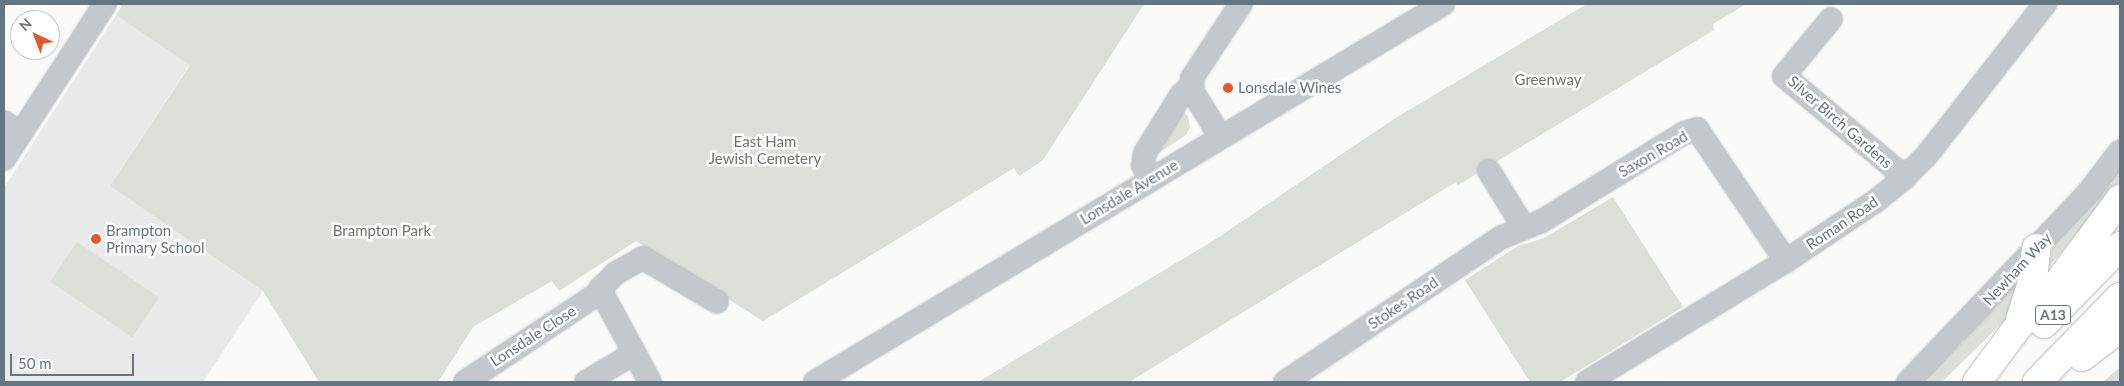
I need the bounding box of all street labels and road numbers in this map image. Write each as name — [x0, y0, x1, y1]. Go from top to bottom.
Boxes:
street label: Silver Birch Gardens — [1784, 72, 1896, 172]
street label: Saxon Road — [1615, 127, 1691, 181]
street label: Lonsdale Avenue — [1077, 156, 1181, 228]
street label: Roman Road — [1803, 192, 1881, 254]
street label: Newham Way — [1979, 229, 2055, 309]
street label: Stokes Road — [1365, 273, 1441, 333]
street label: Lonsdale Close — [487, 302, 579, 370]
road number: A13 — [2034, 304, 2072, 326]

